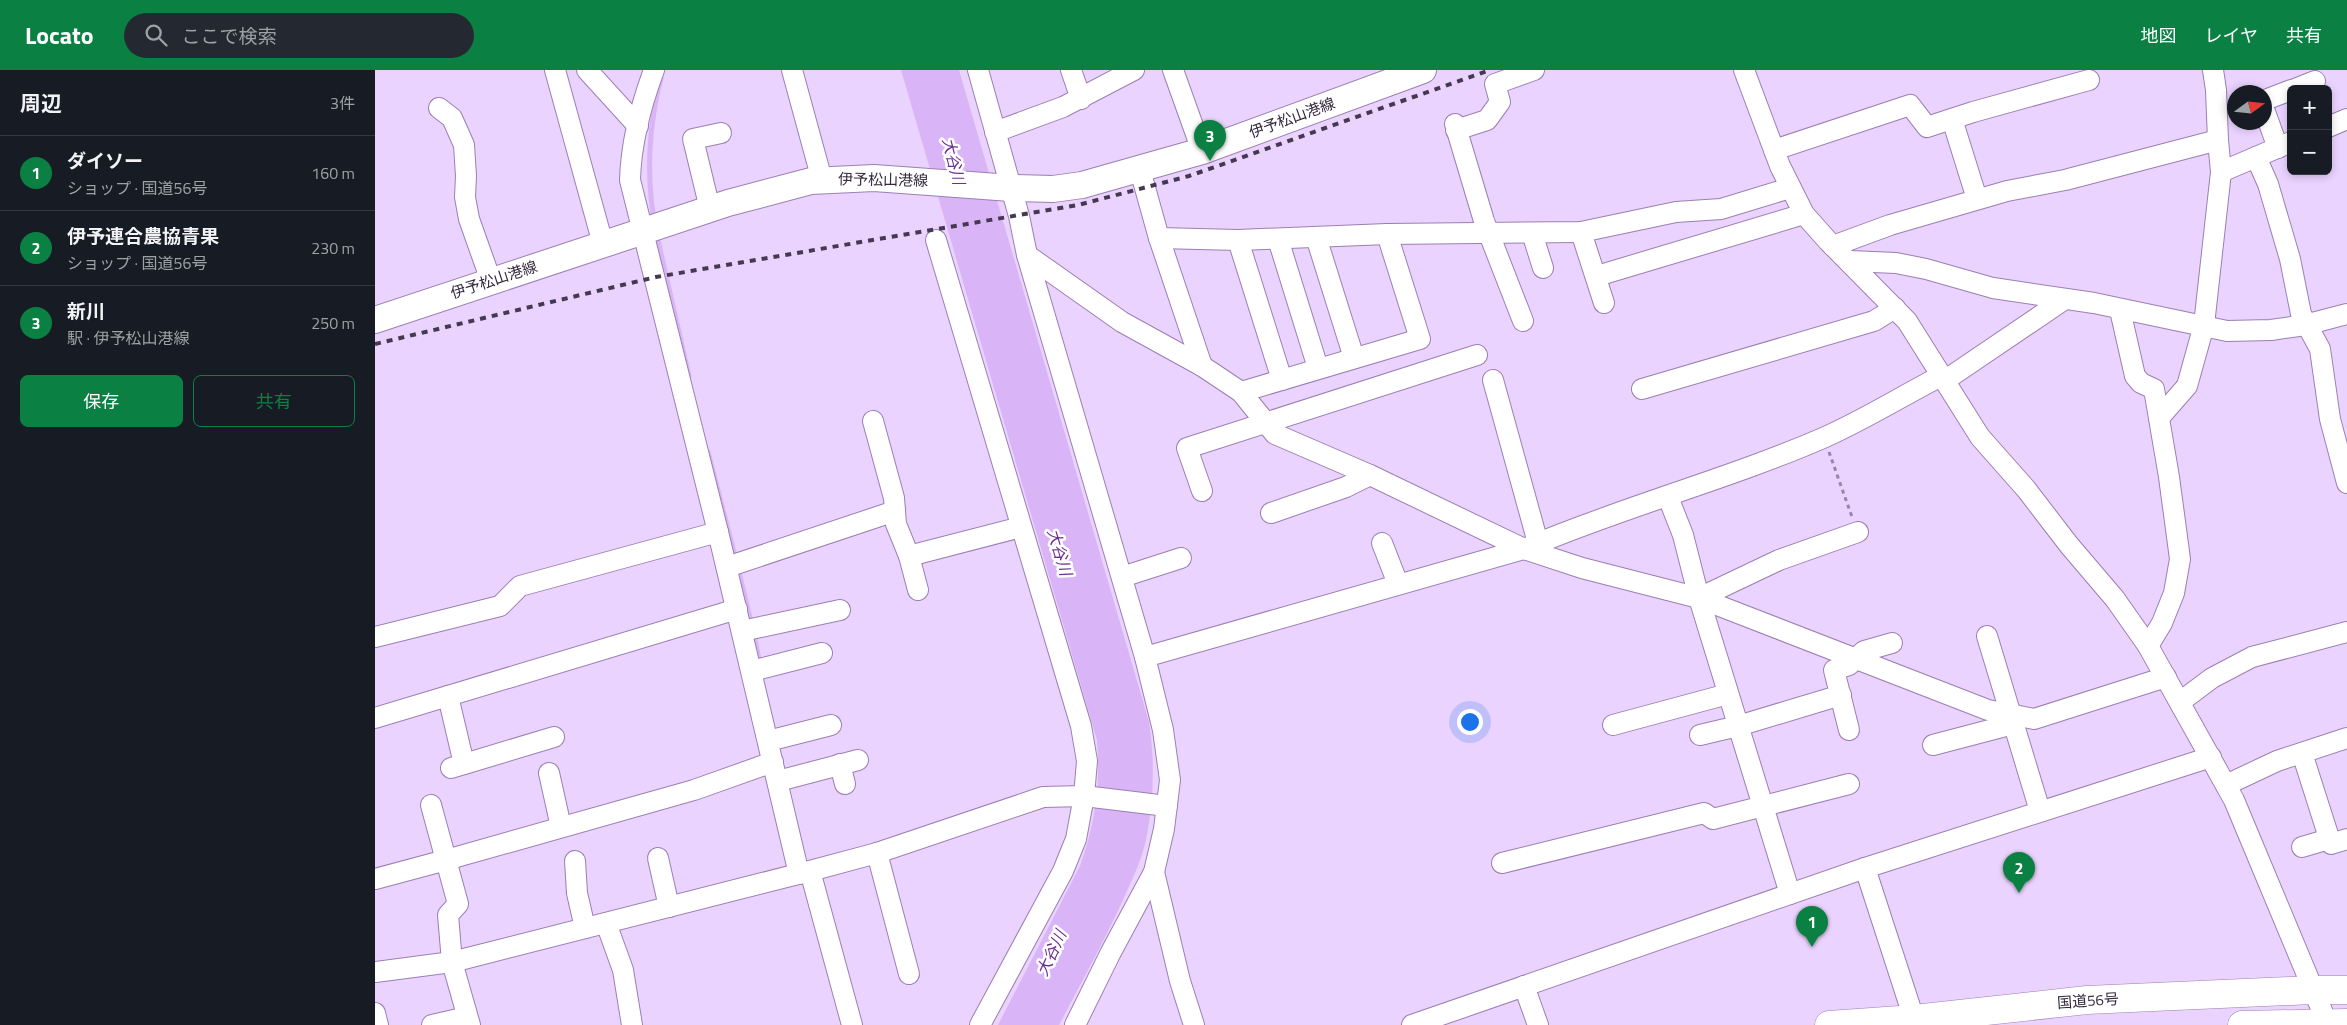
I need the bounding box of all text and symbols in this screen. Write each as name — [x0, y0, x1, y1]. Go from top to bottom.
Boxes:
search box — [124, 13, 474, 58]
text: Locato — [25, 17, 94, 53]
icon: search — [142, 21, 170, 49]
text: ここで検索 — [182, 21, 277, 50]
text: 地図 — [2141, 22, 2177, 49]
text: レイヤ — [2205, 22, 2258, 49]
text: 共有 — [2286, 22, 2322, 49]
north arrow — [2227, 85, 2272, 130]
map controls — [2287, 85, 2332, 175]
button: + — [2287, 85, 2332, 130]
text: 周辺 — [20, 87, 62, 119]
text: 3件 — [330, 91, 355, 115]
street label: 伊予松山港線 — [1246, 91, 1338, 144]
pin: 3 — [1194, 120, 1226, 161]
button: − — [2287, 130, 2332, 175]
water label: 大谷川 — [937, 135, 972, 189]
text: ダイソー — [67, 146, 143, 175]
text: 1 — [32, 161, 40, 185]
text: 160 m — [311, 161, 355, 185]
street label: 伊予松山港線 — [838, 167, 928, 192]
text: ショップ · 国道56号 — [67, 176, 207, 200]
text: 伊予連合農協青果 — [67, 221, 219, 250]
text: 2 — [32, 236, 40, 260]
text: 230 m — [311, 236, 355, 260]
text: ショップ · 国道56号 — [67, 251, 207, 275]
street label: 伊予松山港線 — [447, 255, 540, 304]
text: 新川 — [67, 296, 105, 325]
text: 3 — [32, 311, 40, 335]
text: 250 m — [311, 311, 355, 335]
text: 駅 · 伊予松山港線 — [67, 326, 190, 350]
button: 保存 — [20, 375, 183, 427]
button: 共有 — [193, 375, 355, 427]
water label: 大谷川 — [1042, 526, 1079, 580]
your location — [1457, 709, 1483, 735]
pin: 2 — [2003, 852, 2035, 893]
pin: 1 — [1796, 906, 1828, 947]
water label: 大谷川 — [1030, 924, 1073, 980]
street label: 国道56号 — [2056, 987, 2120, 1014]

